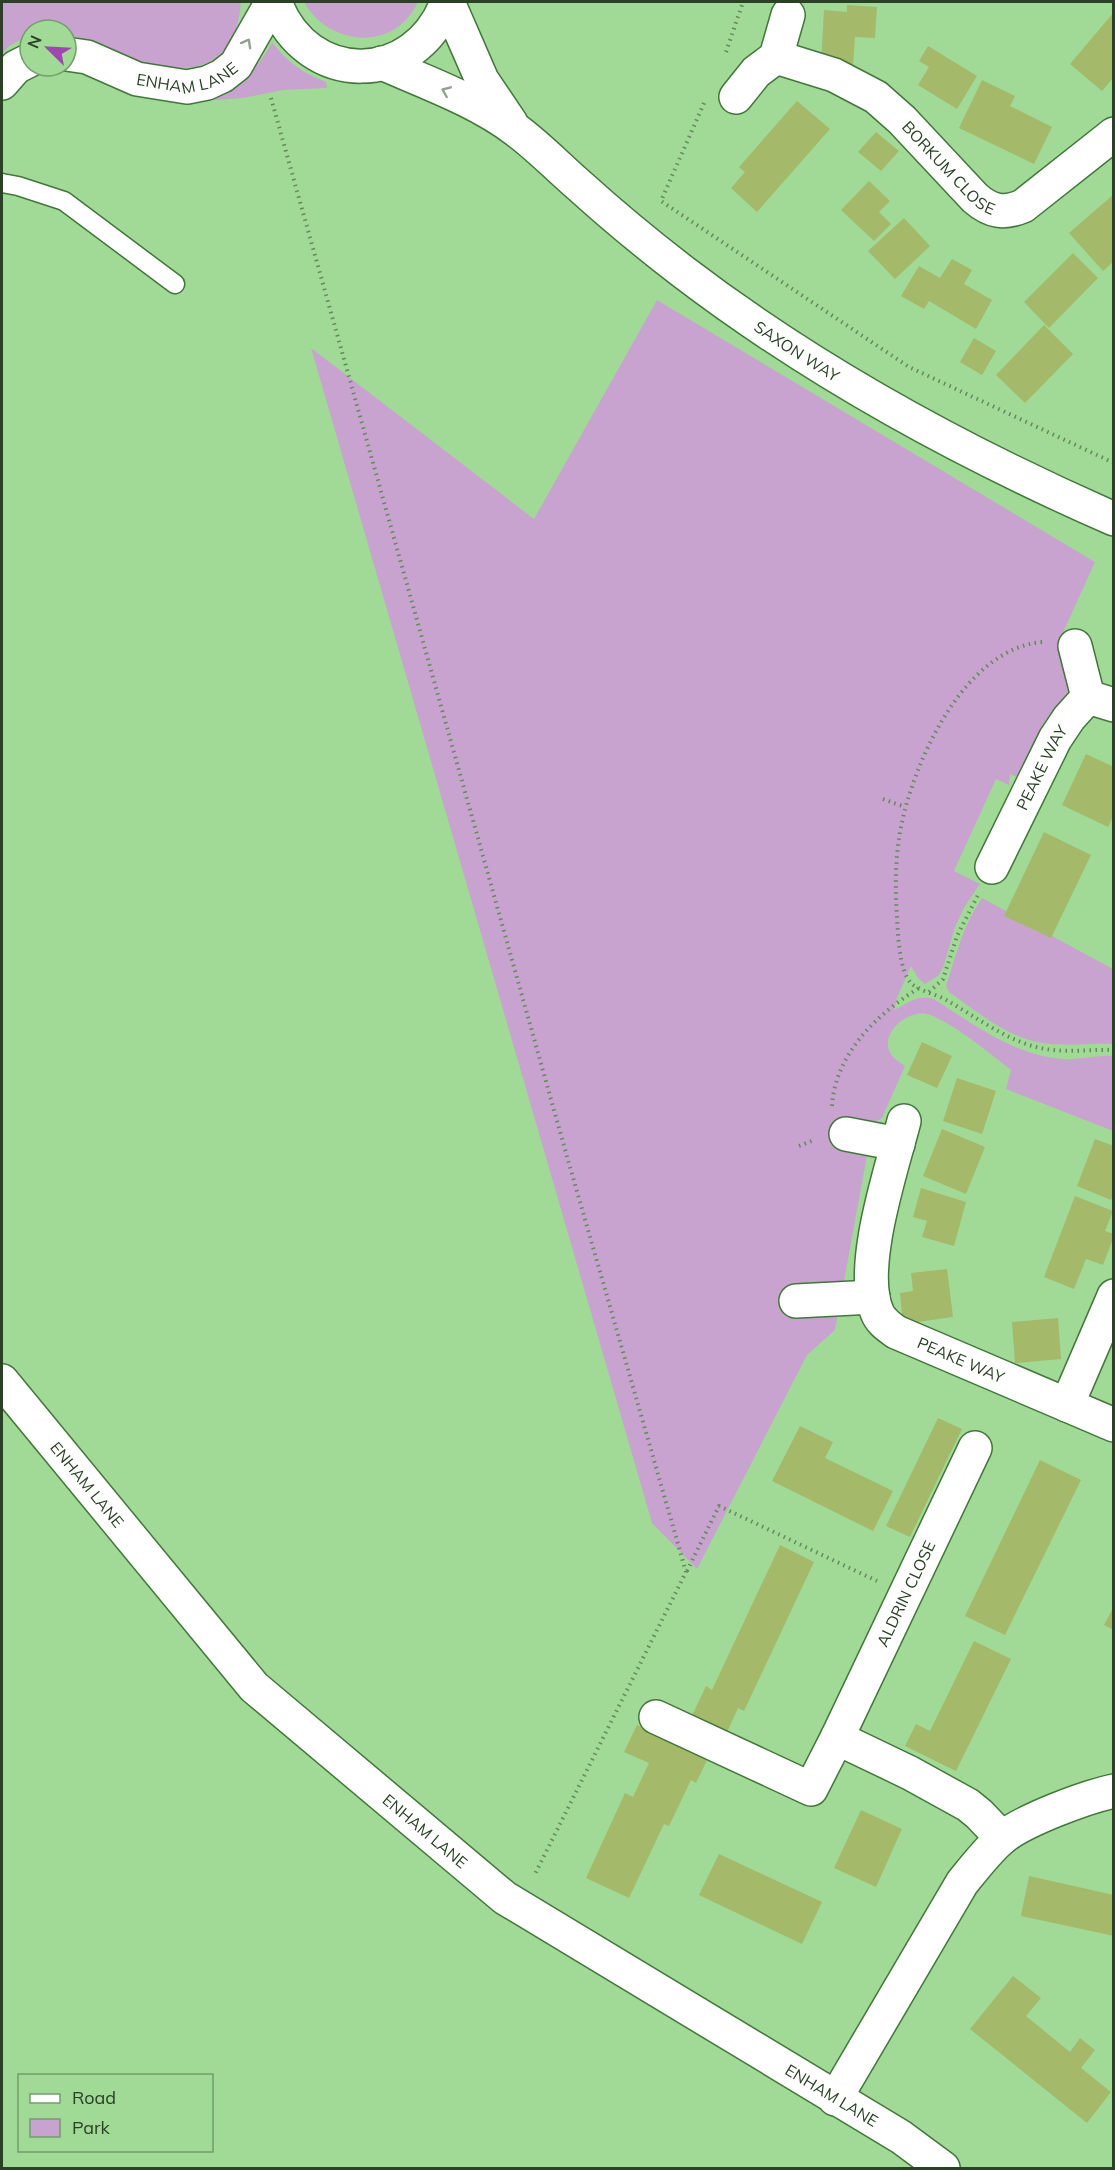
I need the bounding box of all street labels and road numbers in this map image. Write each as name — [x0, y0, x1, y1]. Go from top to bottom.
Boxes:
street label: ENHAM LANE — [135, 58, 242, 98]
street label: BORKUM CLOSE — [898, 117, 998, 219]
street label: SAXON WAY — [750, 316, 843, 386]
street label: PEAKE WAY — [1012, 721, 1072, 813]
street label: PEAKE WAY — [914, 1332, 1008, 1387]
street label: ENHAM LANE — [46, 1438, 128, 1531]
street label: ALDRIN CLOSE — [872, 1537, 939, 1650]
street label: ENHAM LANE — [379, 1789, 472, 1872]
street label: ENHAM LANE — [782, 2060, 882, 2131]

